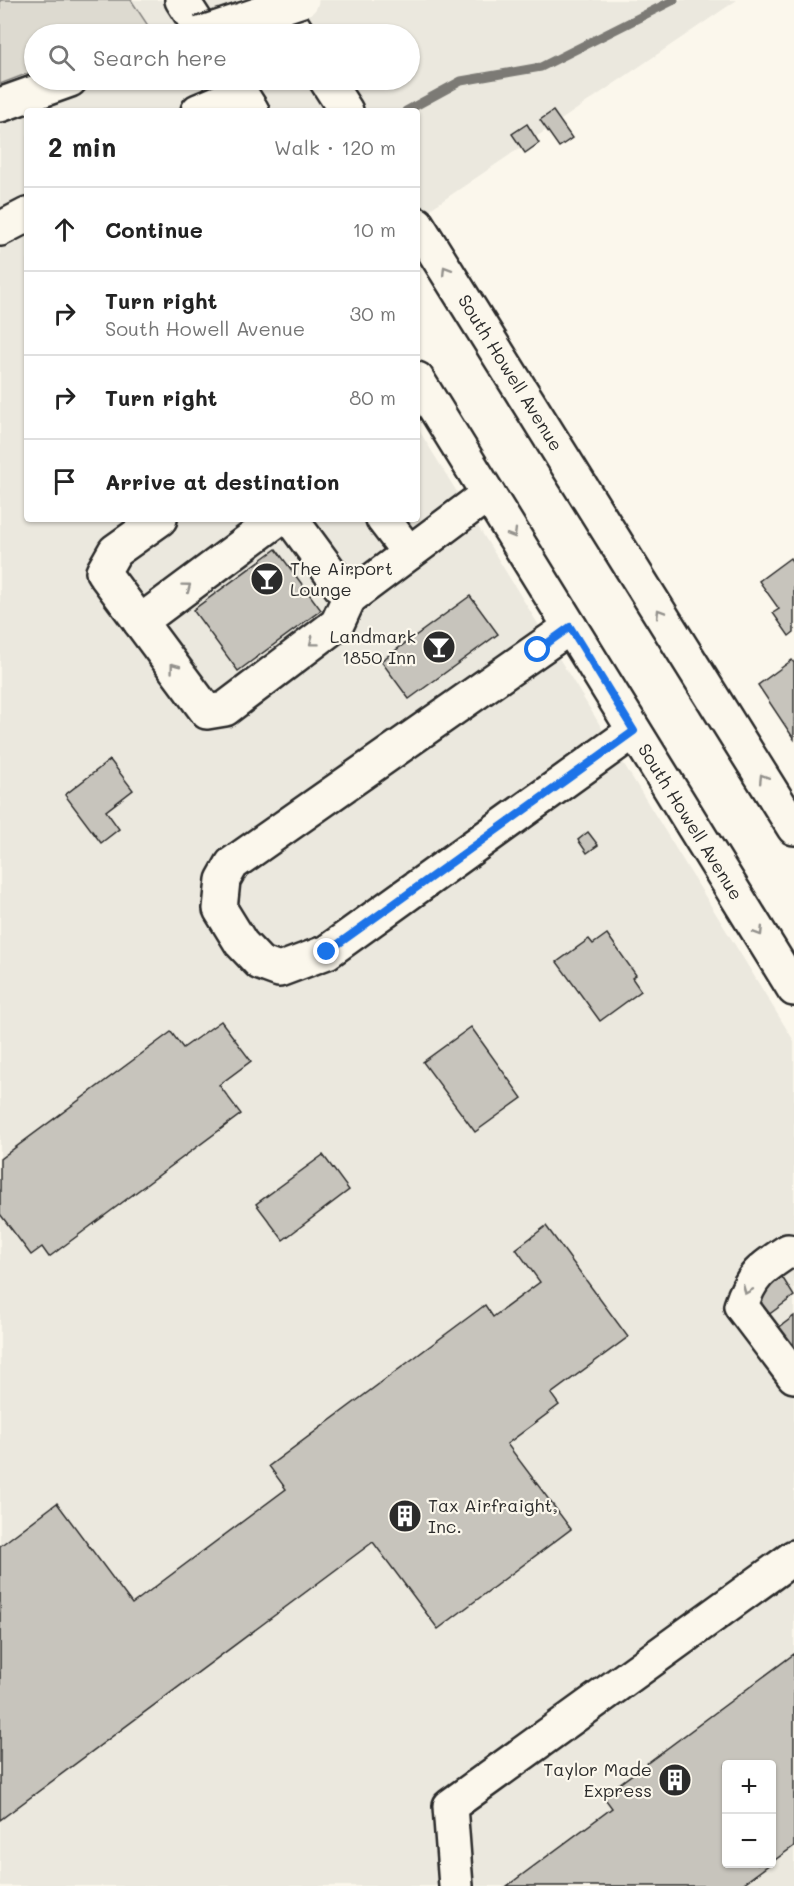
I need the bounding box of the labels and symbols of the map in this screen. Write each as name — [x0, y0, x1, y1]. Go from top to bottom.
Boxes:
one-way arrow — [442, 266, 454, 276]
street label: South Howell Avenue — [453, 290, 569, 455]
one-way arrow — [505, 528, 517, 538]
place label: The Airport Lounge — [290, 556, 393, 601]
bar icon: The Airport Lounge — [249, 561, 285, 597]
one-way arrow — [180, 583, 191, 594]
one-way arrow — [656, 608, 667, 619]
place label: Landmark 1850 Inn — [330, 624, 416, 669]
bar icon: Landmark 1850 Inn — [421, 629, 457, 665]
one-way arrow — [309, 635, 320, 646]
route start — [524, 636, 550, 662]
one-way arrow — [170, 663, 181, 674]
street label: South Howell Avenue — [633, 739, 749, 904]
one-way arrow — [759, 774, 771, 784]
one-way arrow — [751, 926, 763, 936]
route end — [313, 938, 339, 964]
one-way arrow — [742, 1284, 754, 1295]
place label: Tax Airfraight, Inc. — [428, 1493, 558, 1538]
building icon: Tax Airfraight, Inc. — [387, 1498, 423, 1534]
place label: Taylor Made Express — [543, 1757, 652, 1802]
building icon: Taylor Made Express — [657, 1762, 693, 1798]

